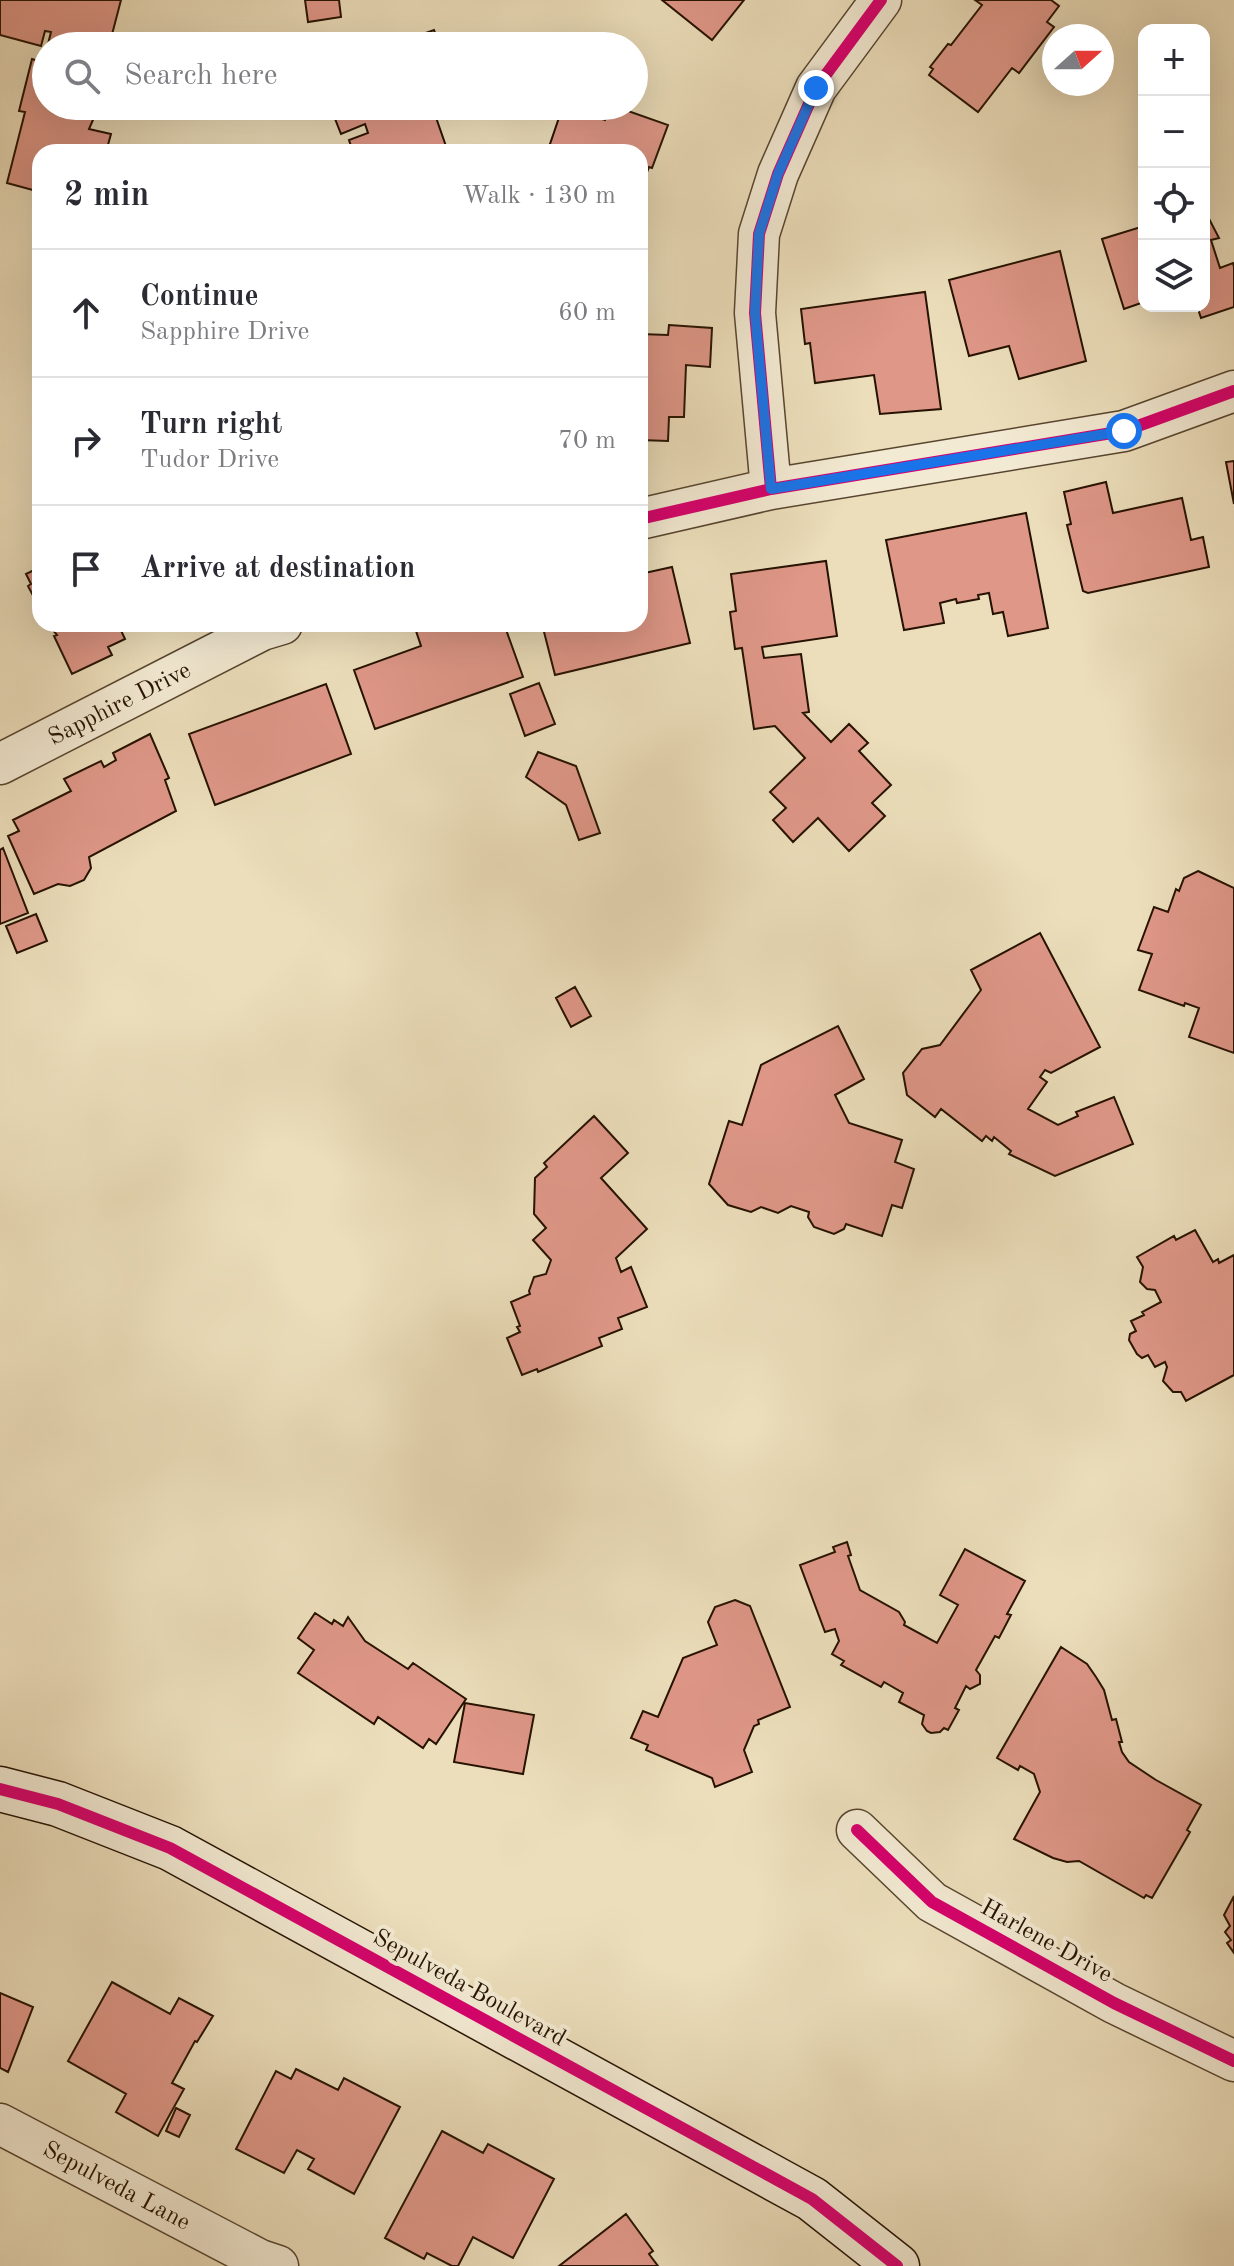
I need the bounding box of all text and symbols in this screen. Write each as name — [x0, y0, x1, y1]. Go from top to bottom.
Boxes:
north arrow — [1042, 24, 1114, 96]
map controls — [1138, 24, 1210, 312]
button: + — [1138, 24, 1210, 96]
search box — [32, 32, 648, 120]
icon: search — [60, 54, 104, 98]
text: Search here — [124, 61, 278, 91]
route end — [798, 70, 834, 106]
button: − — [1138, 96, 1210, 168]
button: locate — [1138, 168, 1210, 240]
text: 2 min — [64, 179, 149, 213]
text: Walk · 130 m — [462, 183, 616, 209]
button: layers — [1138, 240, 1210, 312]
text: Continue — [140, 282, 259, 312]
icon: ahead — [64, 291, 108, 335]
text: 60 m — [558, 300, 616, 326]
text: Sapphire Drive — [140, 319, 309, 345]
text: Turn right — [140, 410, 282, 440]
route start — [1106, 413, 1142, 449]
icon: right — [64, 419, 108, 463]
text: 70 m — [558, 428, 616, 454]
text: Tudor Drive — [140, 447, 279, 473]
icon: arrive — [64, 547, 108, 591]
text: Arrive at destination — [140, 554, 415, 584]
street label: Sapphire Drive — [45, 659, 195, 751]
street label: Harlene Drive — [976, 1896, 1116, 1988]
street label: Sepulveda Boulevard — [369, 1926, 569, 2052]
street label: Sepulveda Lane — [38, 2138, 194, 2236]

